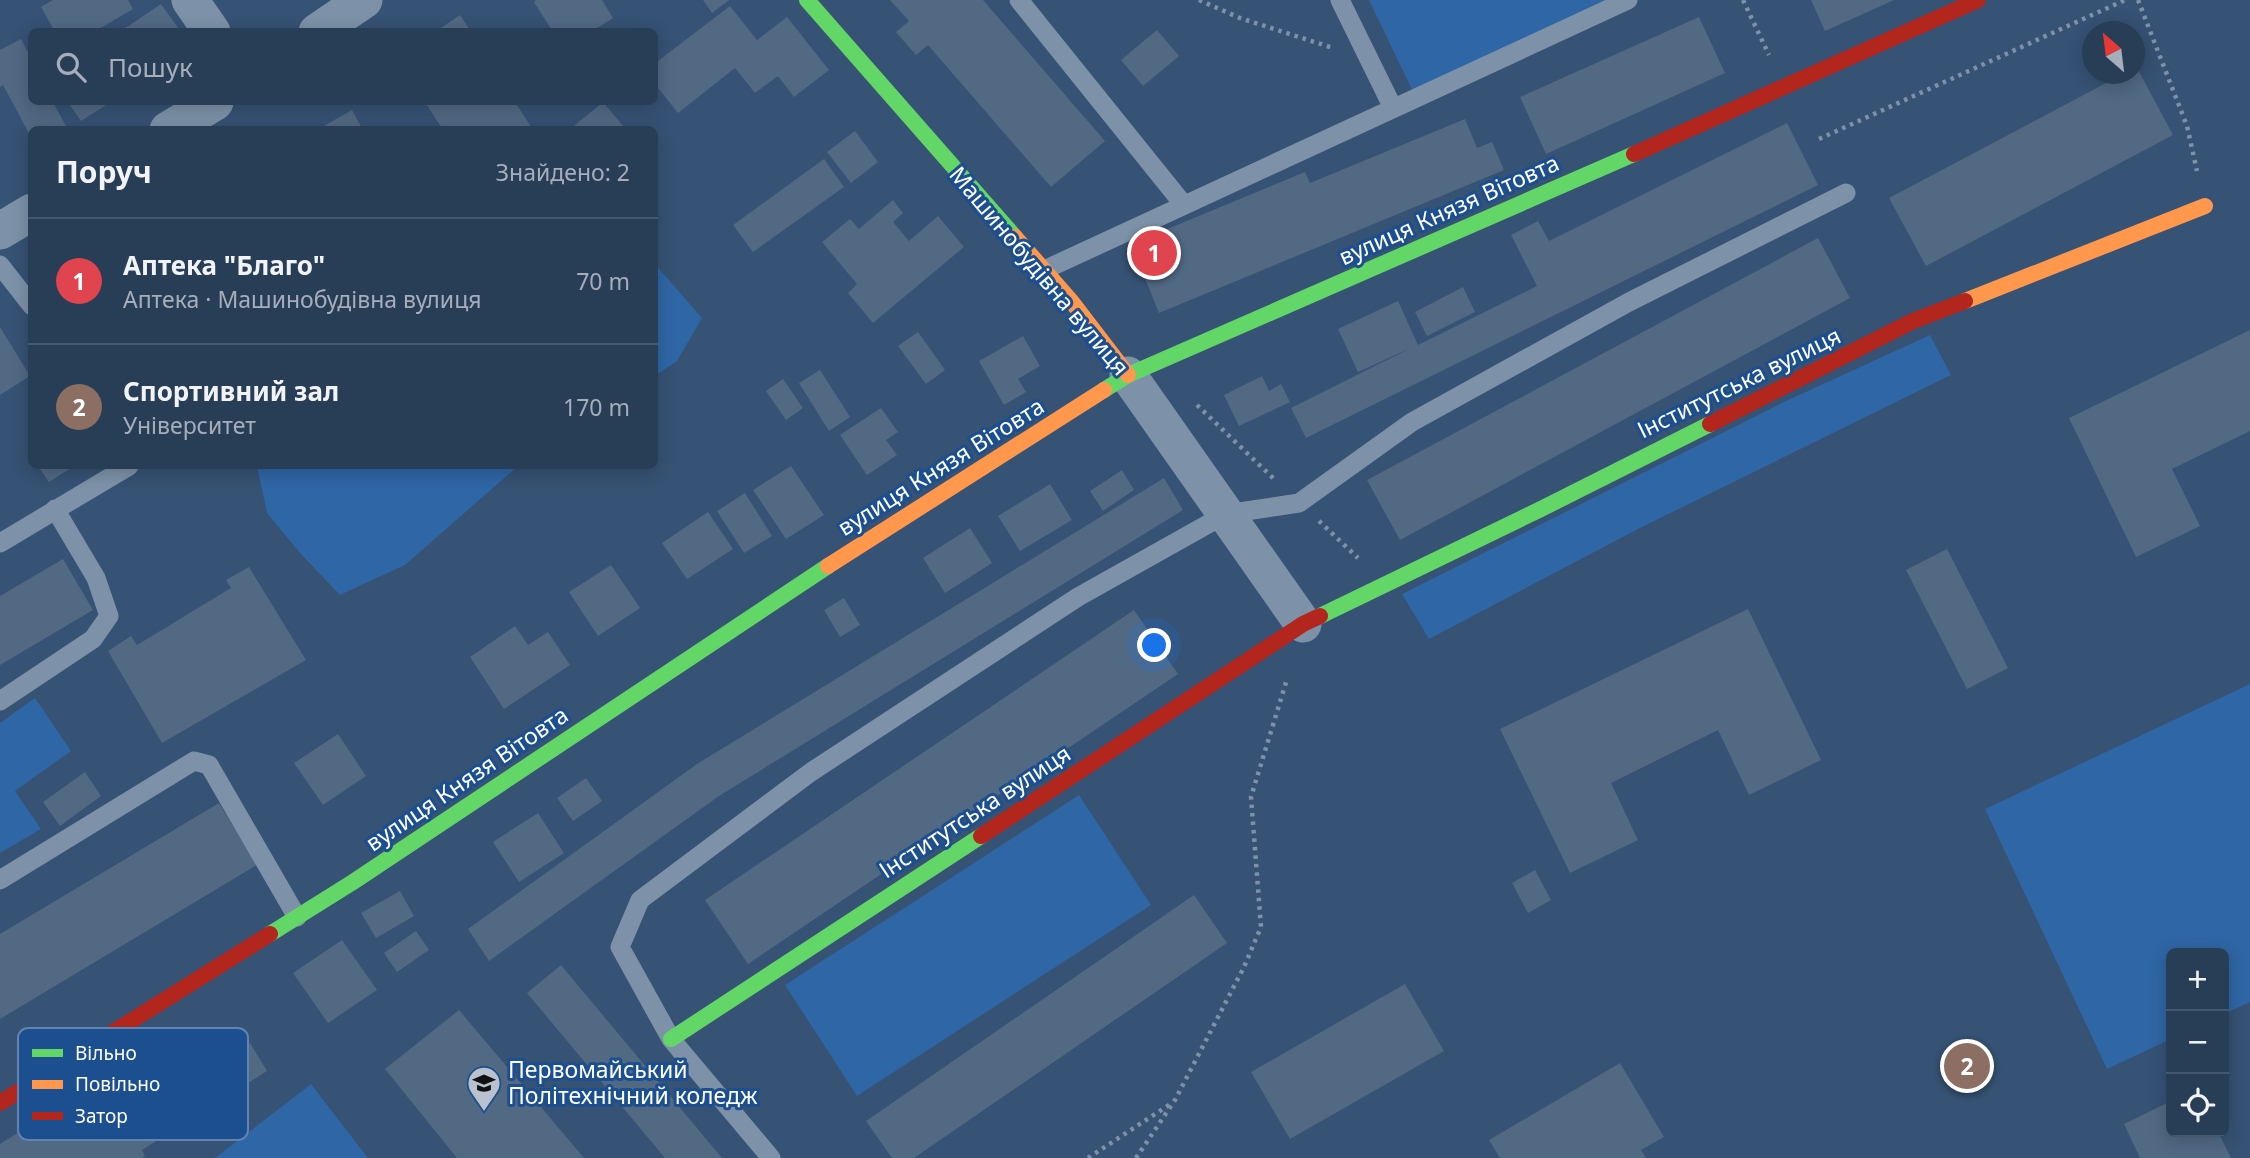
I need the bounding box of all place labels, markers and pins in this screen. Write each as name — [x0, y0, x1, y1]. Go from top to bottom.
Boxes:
pin: 1 — [1131, 227, 1177, 279]
pin: 2 — [1944, 1040, 1990, 1092]
place label: Первомайський Політехнічний коледж — [508, 1053, 758, 1111]
school or university icon: Первомайський Політехнічний коледж — [465, 1064, 503, 1113]

